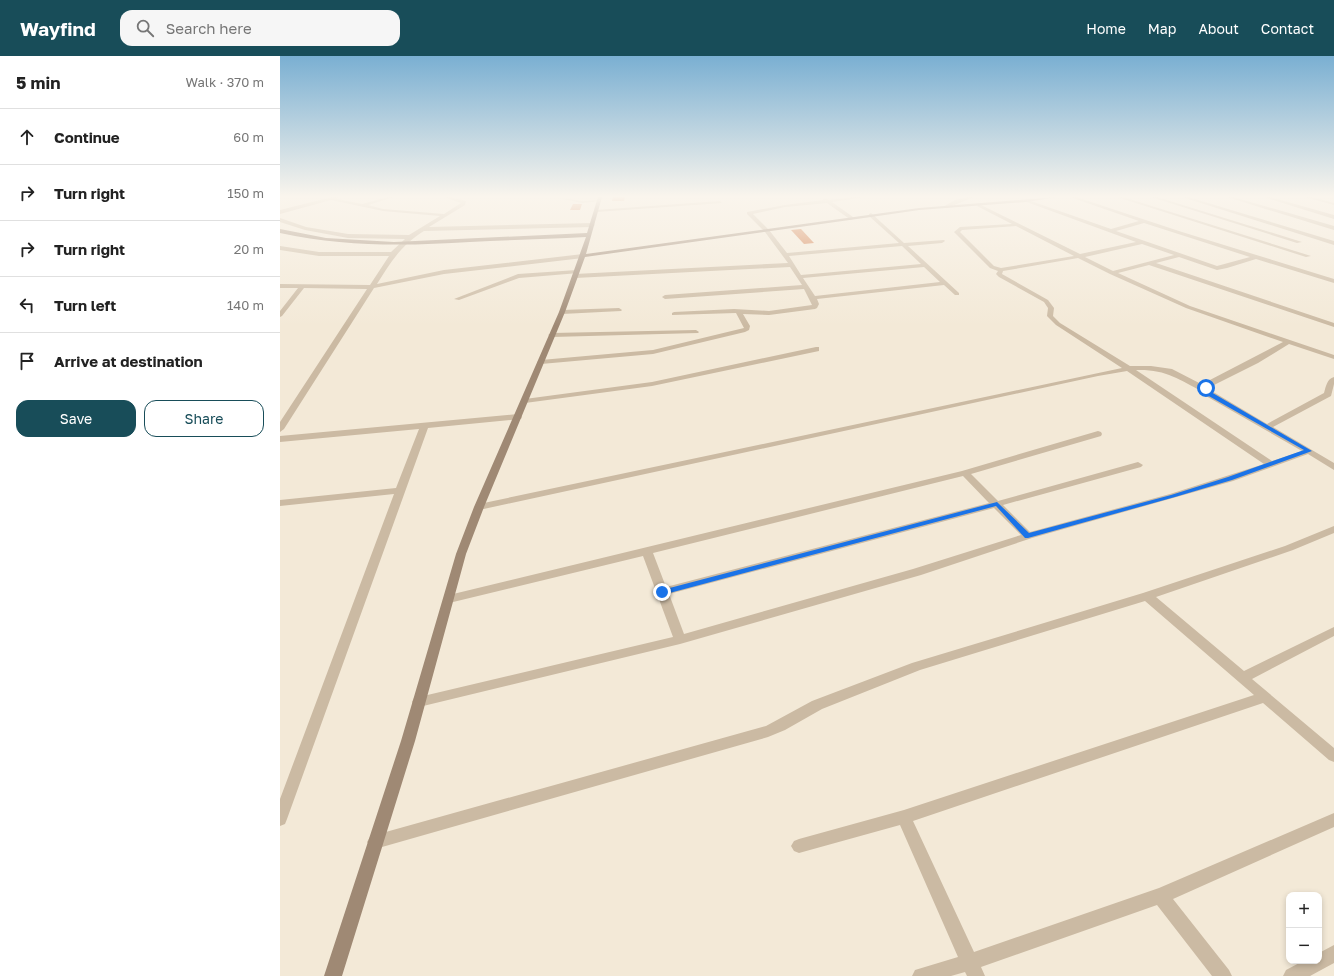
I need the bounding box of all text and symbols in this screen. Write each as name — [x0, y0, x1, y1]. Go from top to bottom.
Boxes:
search box — [120, 10, 400, 46]
text: Wayfind — [20, 17, 96, 40]
icon: search — [134, 17, 156, 39]
text: Search here — [166, 19, 252, 37]
text: Home — [1086, 20, 1126, 37]
text: Map — [1148, 20, 1176, 37]
text: About — [1198, 20, 1239, 37]
text: Contact — [1261, 20, 1314, 37]
text: 5 min — [16, 72, 60, 93]
text: Walk · 370 m — [185, 74, 264, 90]
icon: ahead — [16, 126, 38, 148]
text: Continue — [54, 128, 120, 146]
text: 60 m — [233, 129, 264, 145]
icon: right — [16, 182, 38, 204]
text: Turn right — [54, 184, 125, 202]
text: 150 m — [227, 185, 264, 201]
icon: right — [16, 238, 38, 260]
text: Turn right — [54, 240, 125, 258]
text: 20 m — [234, 241, 264, 257]
icon: left — [16, 294, 38, 316]
text: Turn left — [54, 296, 116, 314]
text: 140 m — [227, 297, 264, 313]
icon: arrive — [16, 350, 38, 372]
text: Arrive at destination — [54, 352, 203, 370]
route start — [1197, 379, 1215, 397]
button: Save — [16, 400, 136, 437]
button: Share — [144, 400, 264, 437]
route end — [653, 583, 671, 601]
map controls — [1286, 892, 1322, 964]
button: + — [1286, 892, 1322, 928]
button: − — [1286, 928, 1322, 964]

